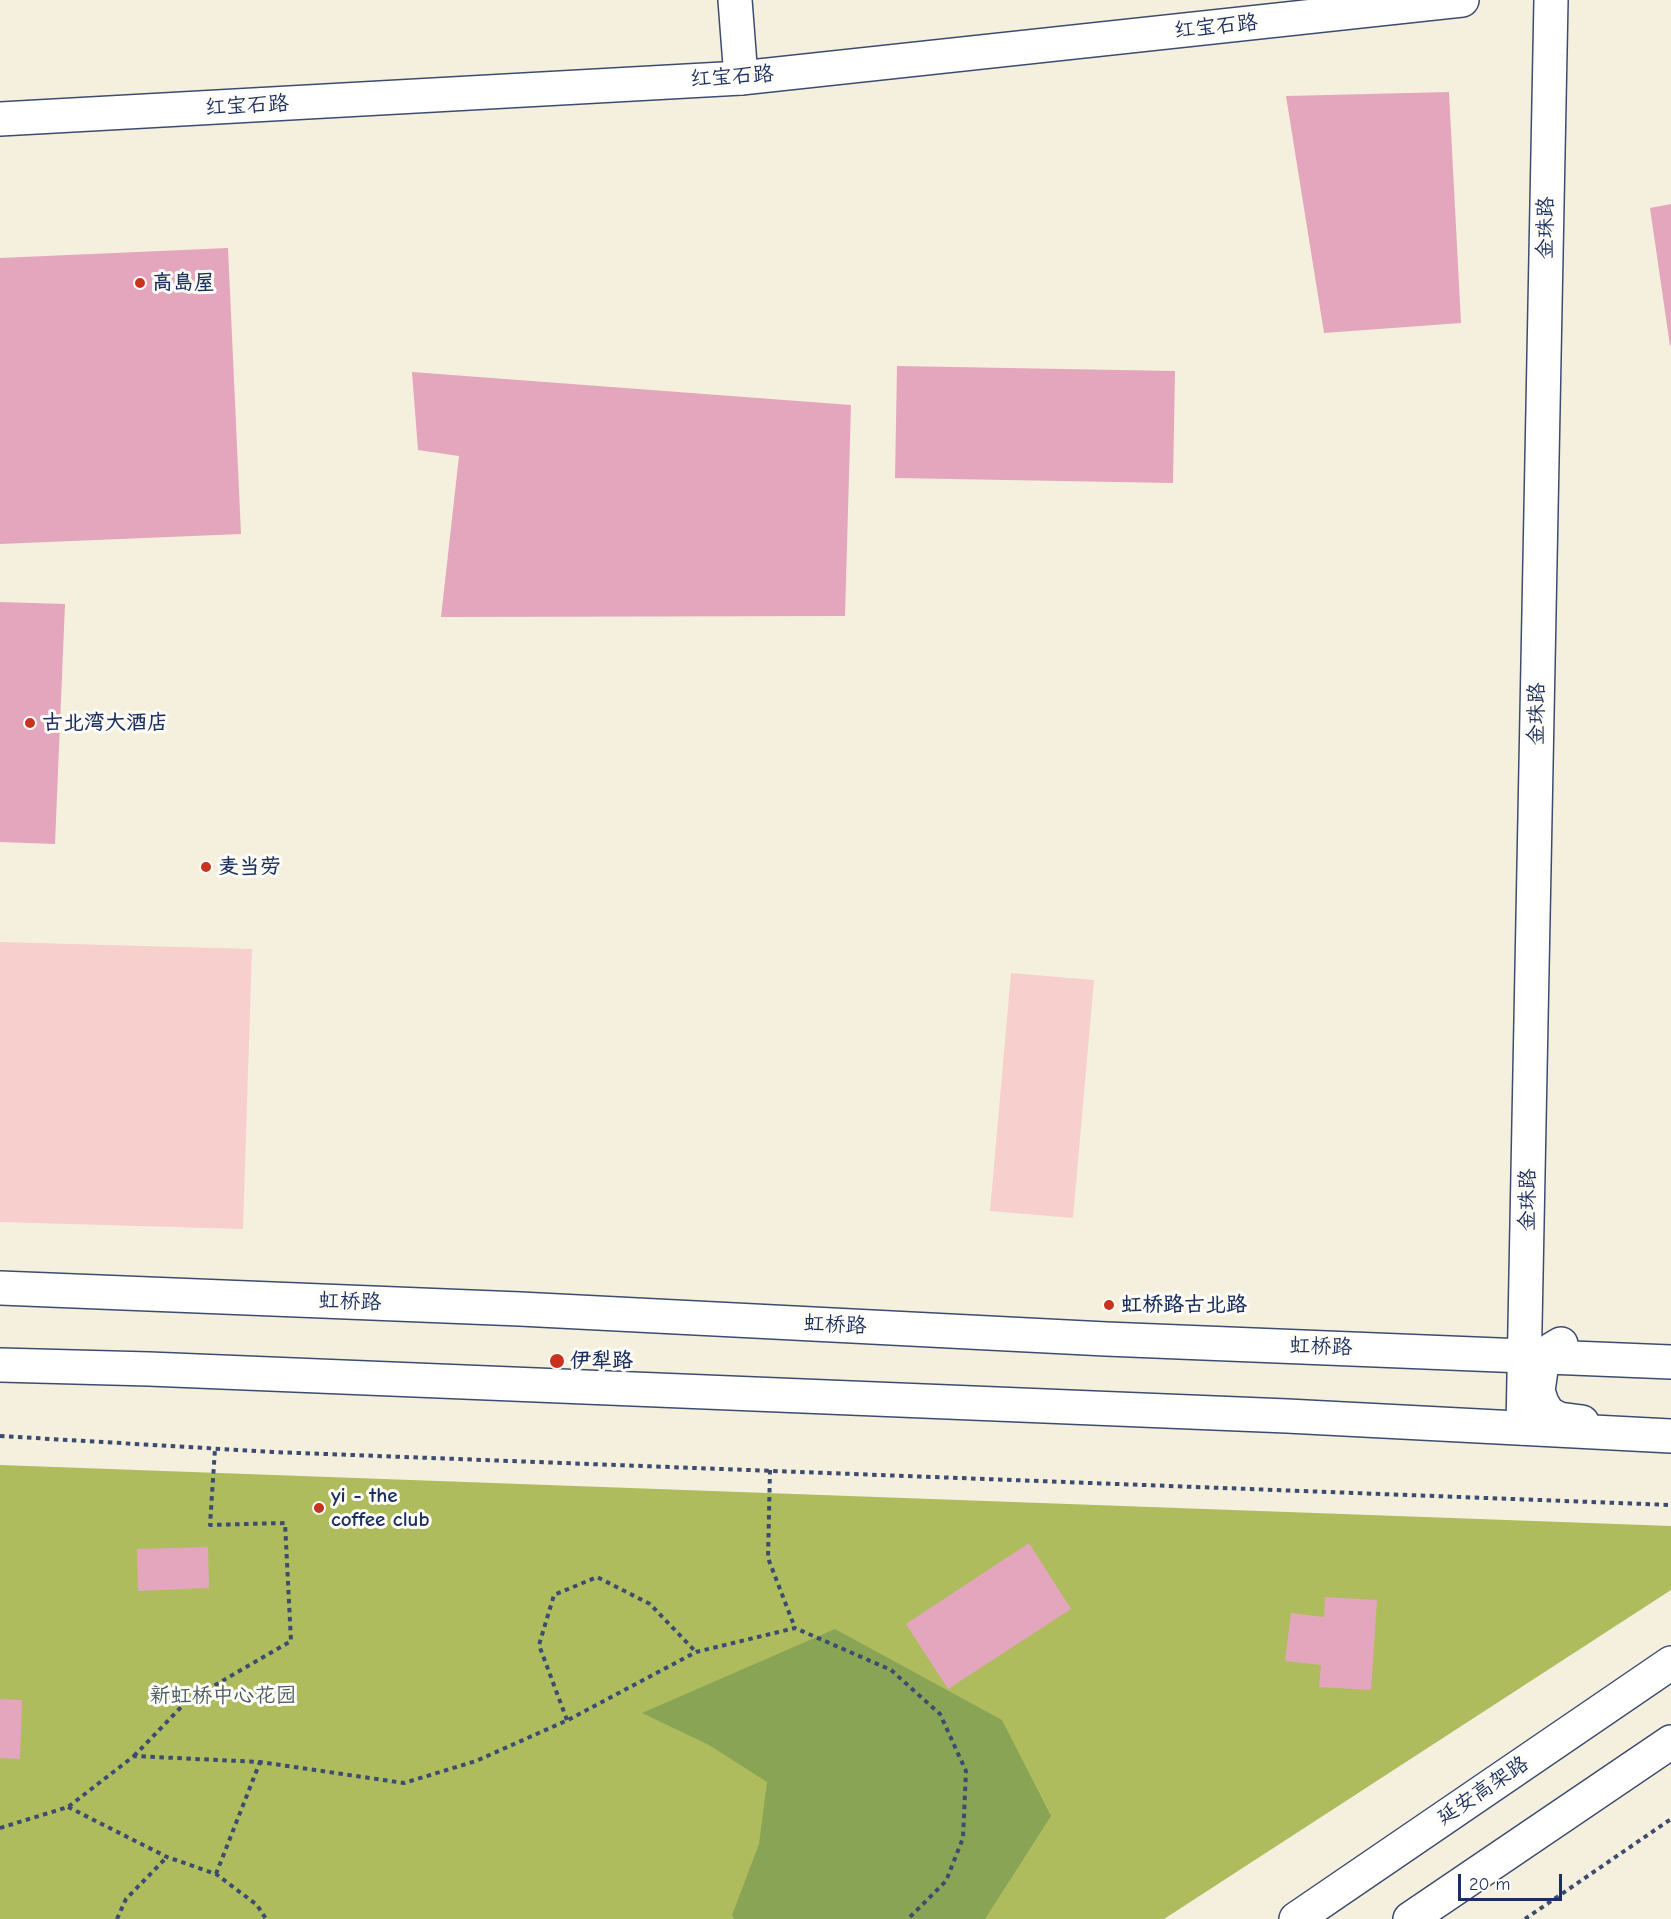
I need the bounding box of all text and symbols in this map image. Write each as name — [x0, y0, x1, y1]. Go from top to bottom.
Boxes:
street label: 红宝石路 — [1173, 10, 1259, 44]
street label: 红宝石路 — [689, 62, 775, 92]
street label: 红宝石路 — [204, 91, 290, 121]
street label: 金珠路 — [1533, 196, 1559, 260]
place label: 高島屋 — [152, 270, 215, 296]
marker: 高島屋 — [133, 276, 147, 290]
street label: 金珠路 — [1524, 682, 1550, 746]
place label: 古北湾大酒店 — [42, 710, 168, 736]
marker: 古北湾大酒店 — [23, 716, 37, 730]
place label: 麦当劳 — [218, 854, 281, 880]
marker: 麦当劳 — [199, 860, 213, 874]
street label: 金珠路 — [1515, 1168, 1541, 1232]
street label: 虹桥路 — [318, 1288, 382, 1316]
place label: 虹桥路古北路 — [1121, 1292, 1247, 1318]
marker: 虹桥路古北路 — [1102, 1298, 1116, 1312]
street label: 虹桥路 — [803, 1311, 867, 1339]
street label: 虹桥路 — [1289, 1333, 1353, 1361]
place label: 伊犁路 — [570, 1348, 633, 1374]
marker: 伊犁路 — [548, 1352, 566, 1370]
place label: yi - the coffee club — [331, 1483, 430, 1533]
marker: yi - the coffee club — [312, 1501, 326, 1515]
park label: 新虹桥中心花园 — [150, 1683, 296, 1709]
street label: 延安高架路 — [1432, 1751, 1534, 1831]
scale bar — [1461, 1862, 1564, 1900]
text: 20 m — [1469, 1874, 1510, 1895]

